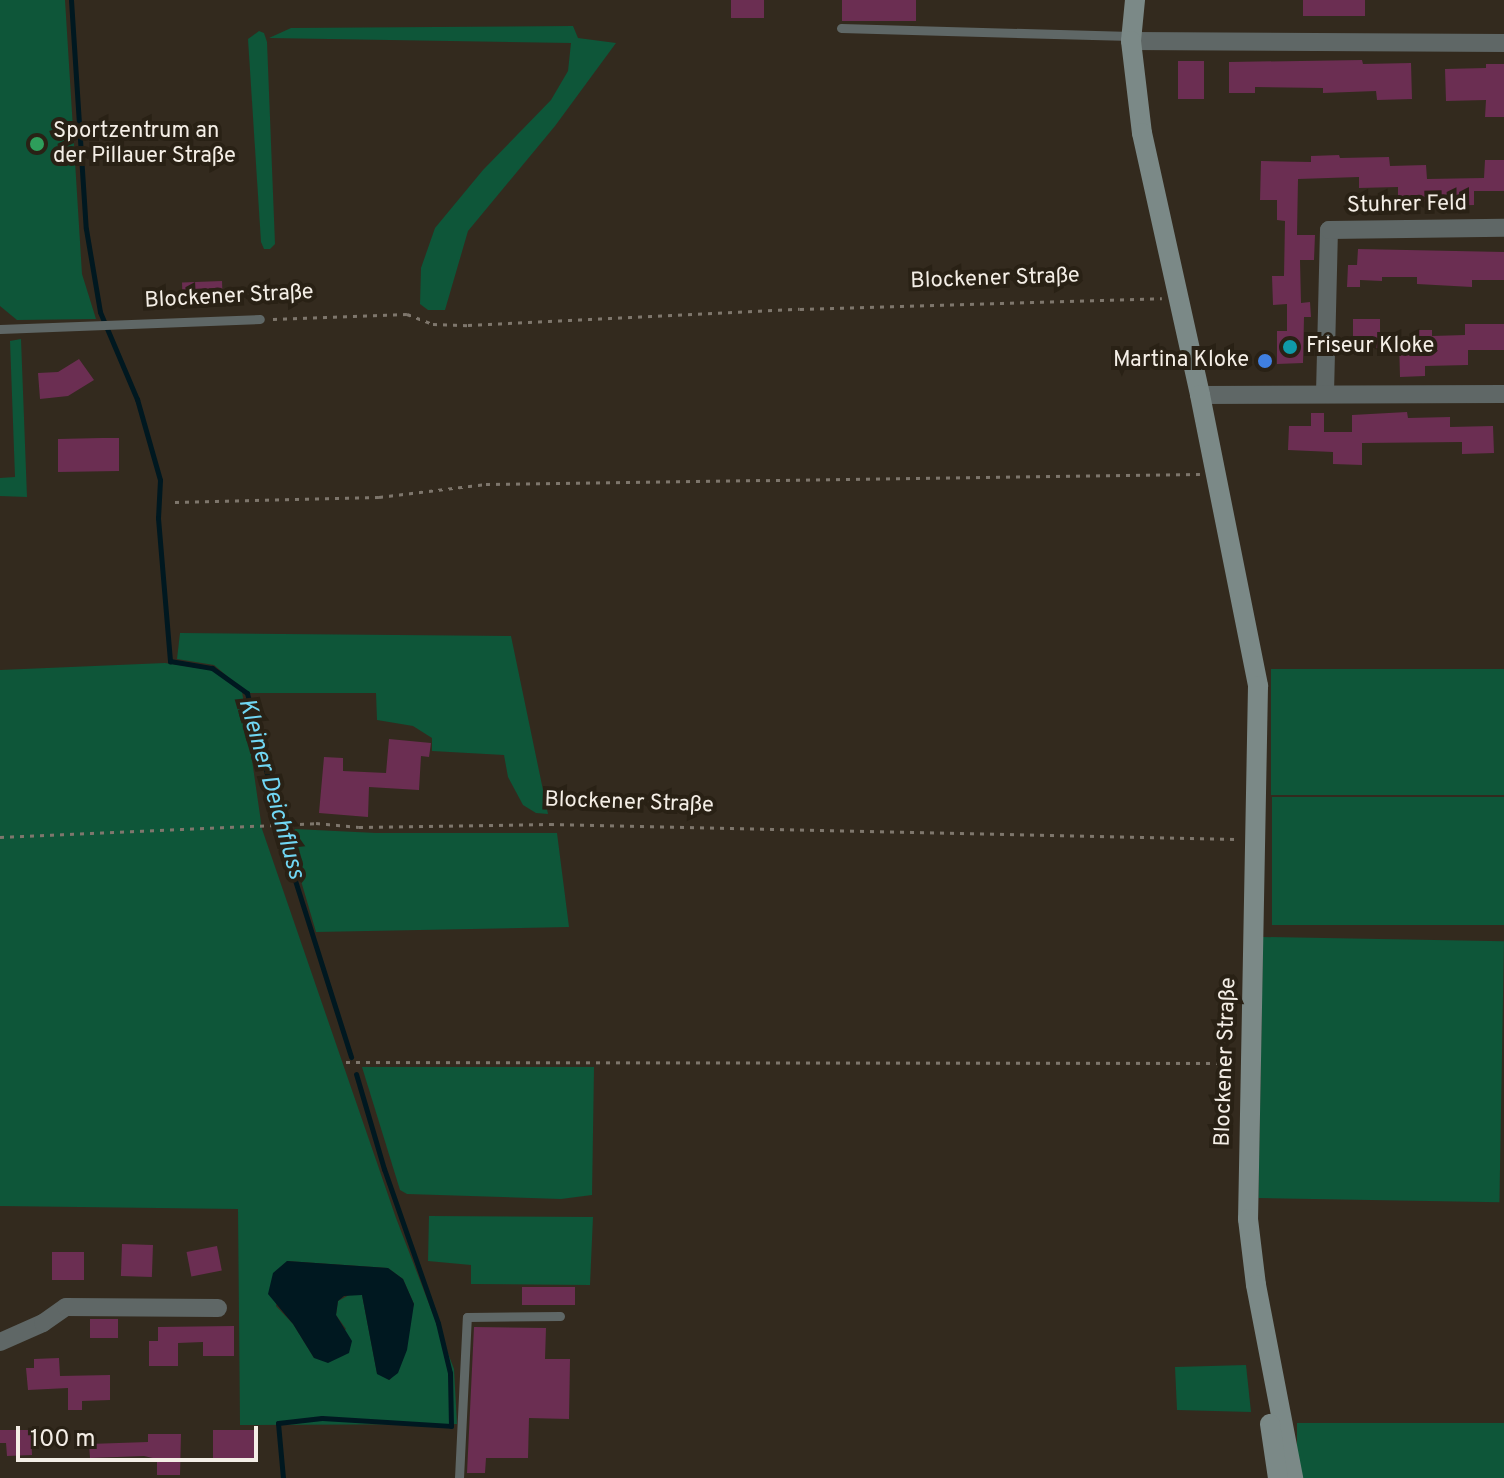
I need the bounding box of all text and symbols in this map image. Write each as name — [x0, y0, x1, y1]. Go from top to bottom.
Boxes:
place label: Sportzentrum an der Pillauer Straße — [53, 118, 236, 170]
marker: Sportzentrum an der Pillauer Straße — [28, 135, 46, 153]
street label: Stuhrer Feld — [1347, 191, 1467, 219]
street label: Blockener Straße — [910, 263, 1080, 295]
street label: Blockener Straße — [144, 279, 314, 315]
place label: Friseur Kloke — [1306, 334, 1434, 360]
marker: Friseur Kloke — [1281, 338, 1299, 356]
place label: Martina Kloke — [1113, 348, 1249, 374]
marker: Martina Kloke — [1256, 352, 1274, 370]
water label: Kleiner Deichfluss — [230, 695, 310, 883]
street label: Blockener Straße — [544, 787, 714, 819]
street label: Blockener Straße — [1210, 977, 1242, 1147]
scale bar — [20, 1410, 262, 1460]
text: 100 m — [30, 1425, 96, 1455]

